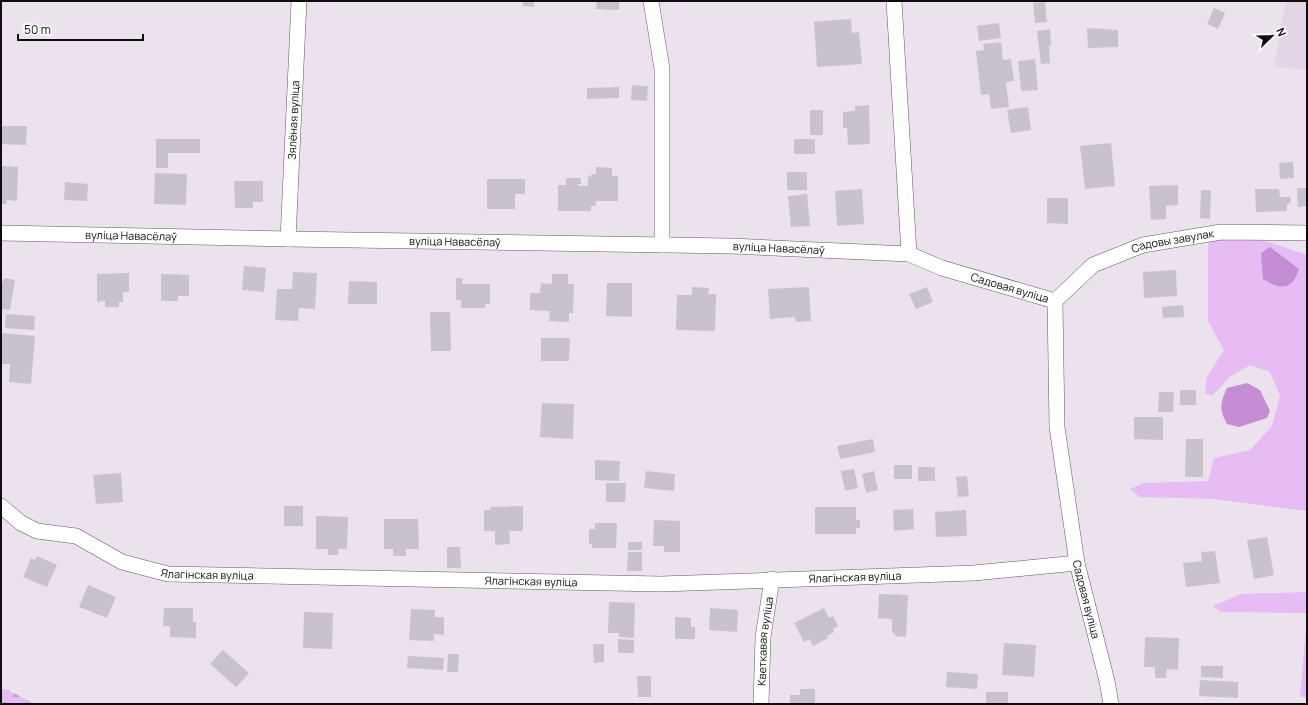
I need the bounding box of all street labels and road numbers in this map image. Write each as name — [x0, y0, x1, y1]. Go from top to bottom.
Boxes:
street label: Зялёная вуліца — [284, 80, 302, 160]
street label: Садовы завулак — [1129, 225, 1215, 256]
street label: вуліца Навасёлаў — [85, 227, 177, 244]
street label: вуліца Навасёлаў — [409, 233, 501, 249]
street label: вуліца Навасёлаў — [733, 238, 825, 257]
street label: Садовая вуліца — [969, 269, 1051, 306]
street label: Садовая вуліца — [1070, 558, 1104, 640]
street label: Ялагінская вуліца — [159, 564, 254, 583]
street label: Ялагінская вуліца — [808, 568, 902, 586]
street label: Ялагінская вуліца — [484, 572, 578, 589]
street label: Кветкавая вуліца — [754, 595, 776, 686]

